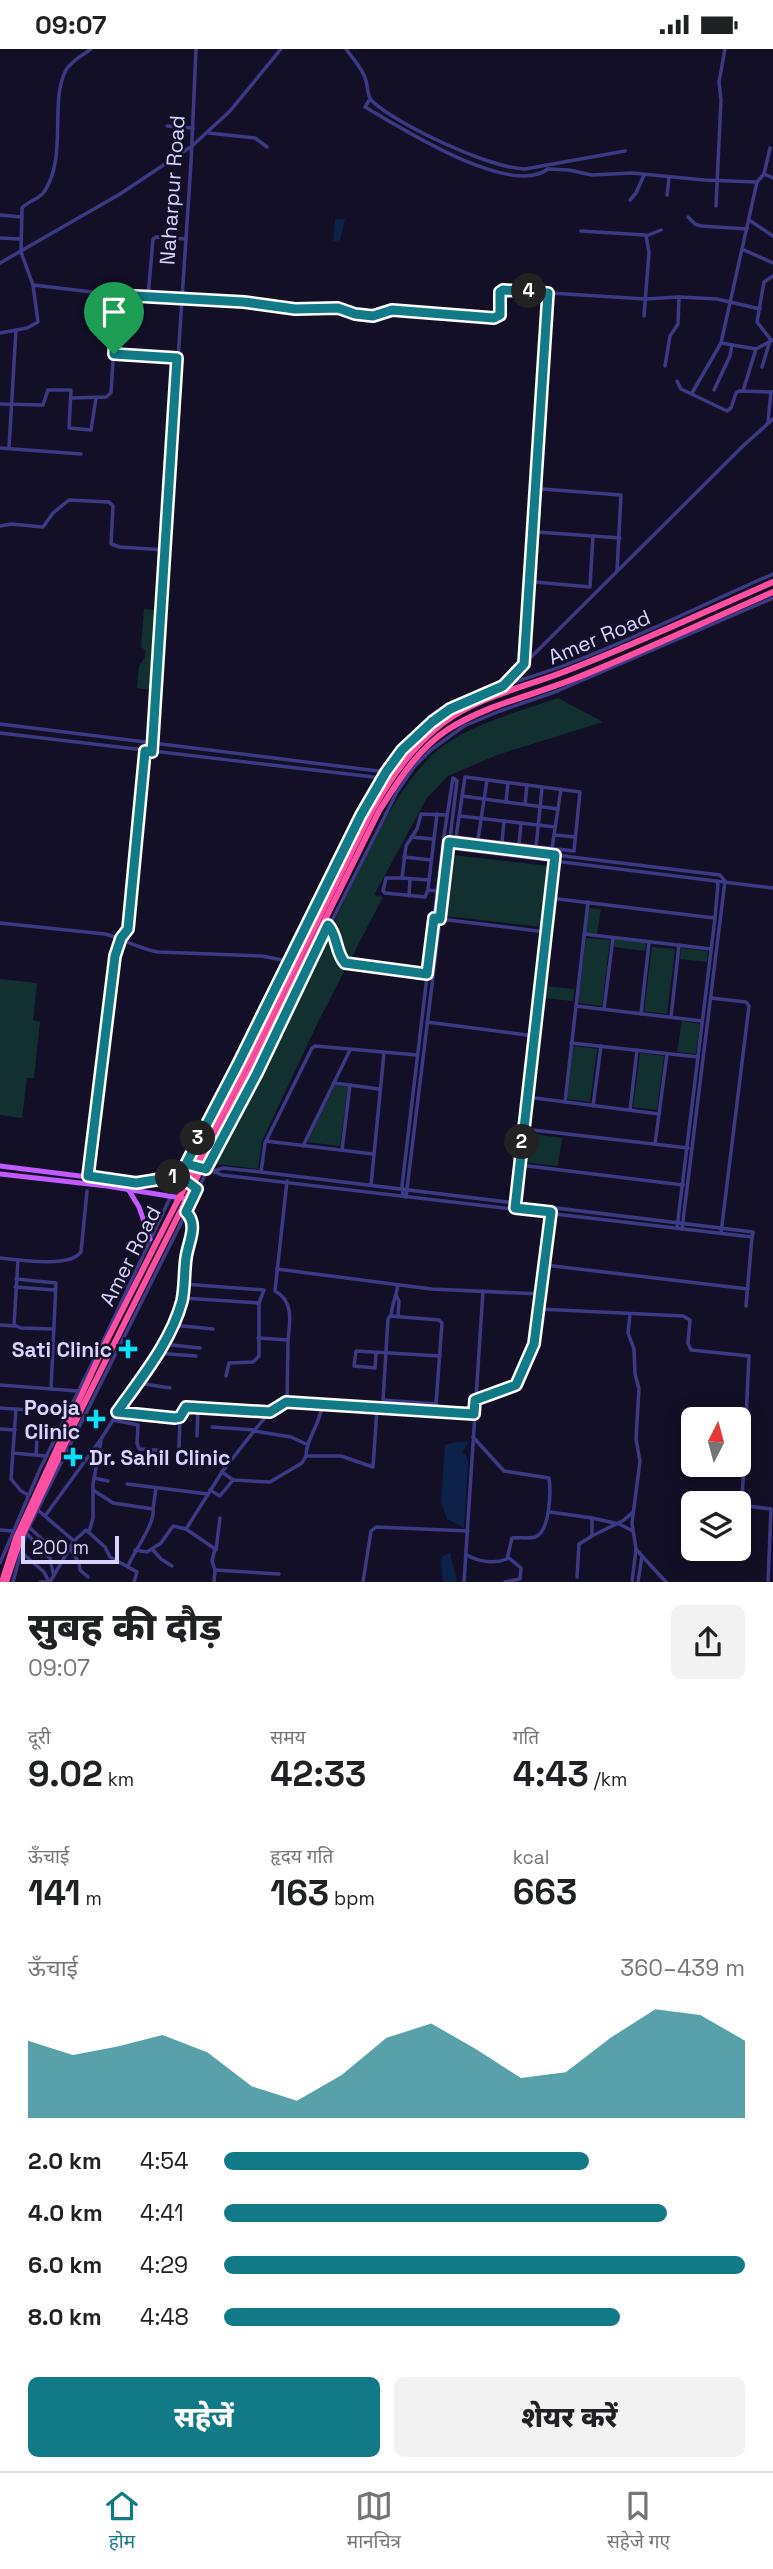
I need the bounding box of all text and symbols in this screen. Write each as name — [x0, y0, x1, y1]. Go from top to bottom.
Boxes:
text: 09:07 — [35, 8, 106, 42]
street label: Naharpur Road — [153, 114, 191, 266]
pin: 4 — [512, 273, 546, 309]
text: 4 — [522, 278, 535, 303]
pin — [84, 282, 144, 354]
icon: arrive — [95, 293, 133, 331]
street label: Amer Road — [544, 603, 654, 671]
pin: 3 — [180, 1121, 216, 1155]
text: 3 — [192, 1125, 203, 1150]
pin: 2 — [504, 1125, 540, 1159]
text: 2 — [516, 1129, 527, 1154]
pin: 1 — [156, 1159, 190, 1195]
text: 1 — [168, 1164, 177, 1189]
street label: Amer Road — [93, 1201, 167, 1311]
place label: Sati Clinic — [12, 1336, 112, 1363]
marker: Sati Clinic — [118, 1339, 138, 1359]
place label: Pooja Clinic — [24, 1394, 80, 1445]
north arrow — [681, 1407, 751, 1477]
map controls — [681, 1407, 751, 1561]
marker: Pooja Clinic — [86, 1409, 106, 1429]
place label: Dr. Sahil Clinic — [89, 1444, 230, 1471]
marker: Dr. Sahil Clinic — [63, 1447, 83, 1467]
button: layers — [681, 1491, 751, 1561]
scale bar — [21, 1533, 119, 1565]
text: 200 m — [32, 1535, 89, 1560]
text: सुबह की दौड़ — [28, 1603, 221, 1651]
button: share — [671, 1605, 745, 1679]
text: 09:07 — [28, 1653, 90, 1683]
text: दूरी — [28, 1725, 51, 1750]
text: समय — [270, 1725, 306, 1750]
text: गति — [513, 1725, 539, 1750]
text: 9.02 — [28, 1752, 103, 1796]
text: 42:33 — [270, 1752, 366, 1796]
text: 4:43 — [513, 1752, 589, 1796]
text: km — [103, 1767, 134, 1792]
text: /km — [589, 1767, 627, 1792]
text: ऊँचाई — [28, 1844, 69, 1869]
text: हृदय गति — [270, 1844, 333, 1869]
text: kcal — [513, 1845, 549, 1870]
text: 663 — [513, 1870, 577, 1914]
text: 141 — [28, 1871, 81, 1915]
text: 163 — [270, 1871, 329, 1915]
text: m — [81, 1886, 102, 1911]
text: bpm — [329, 1886, 375, 1911]
text: ऊँचाई — [28, 1953, 78, 1983]
text: 360–439 m — [620, 1953, 745, 1983]
text: 2.0 km — [28, 2146, 102, 2176]
text: 4:54 — [140, 2146, 188, 2176]
text: 4.0 km — [28, 2198, 103, 2228]
text: 4:41 — [140, 2198, 184, 2228]
text: 6.0 km — [28, 2250, 102, 2280]
text: 4:29 — [140, 2250, 188, 2280]
text: 8.0 km — [28, 2302, 102, 2332]
text: 4:48 — [140, 2302, 189, 2332]
button: सहेजें — [28, 2377, 380, 2457]
button: शेयर करें — [394, 2377, 745, 2457]
tab: होम — [103, 2487, 141, 2556]
tab: मानचित्र — [347, 2487, 401, 2556]
tab: सहेजे गए — [607, 2487, 670, 2556]

